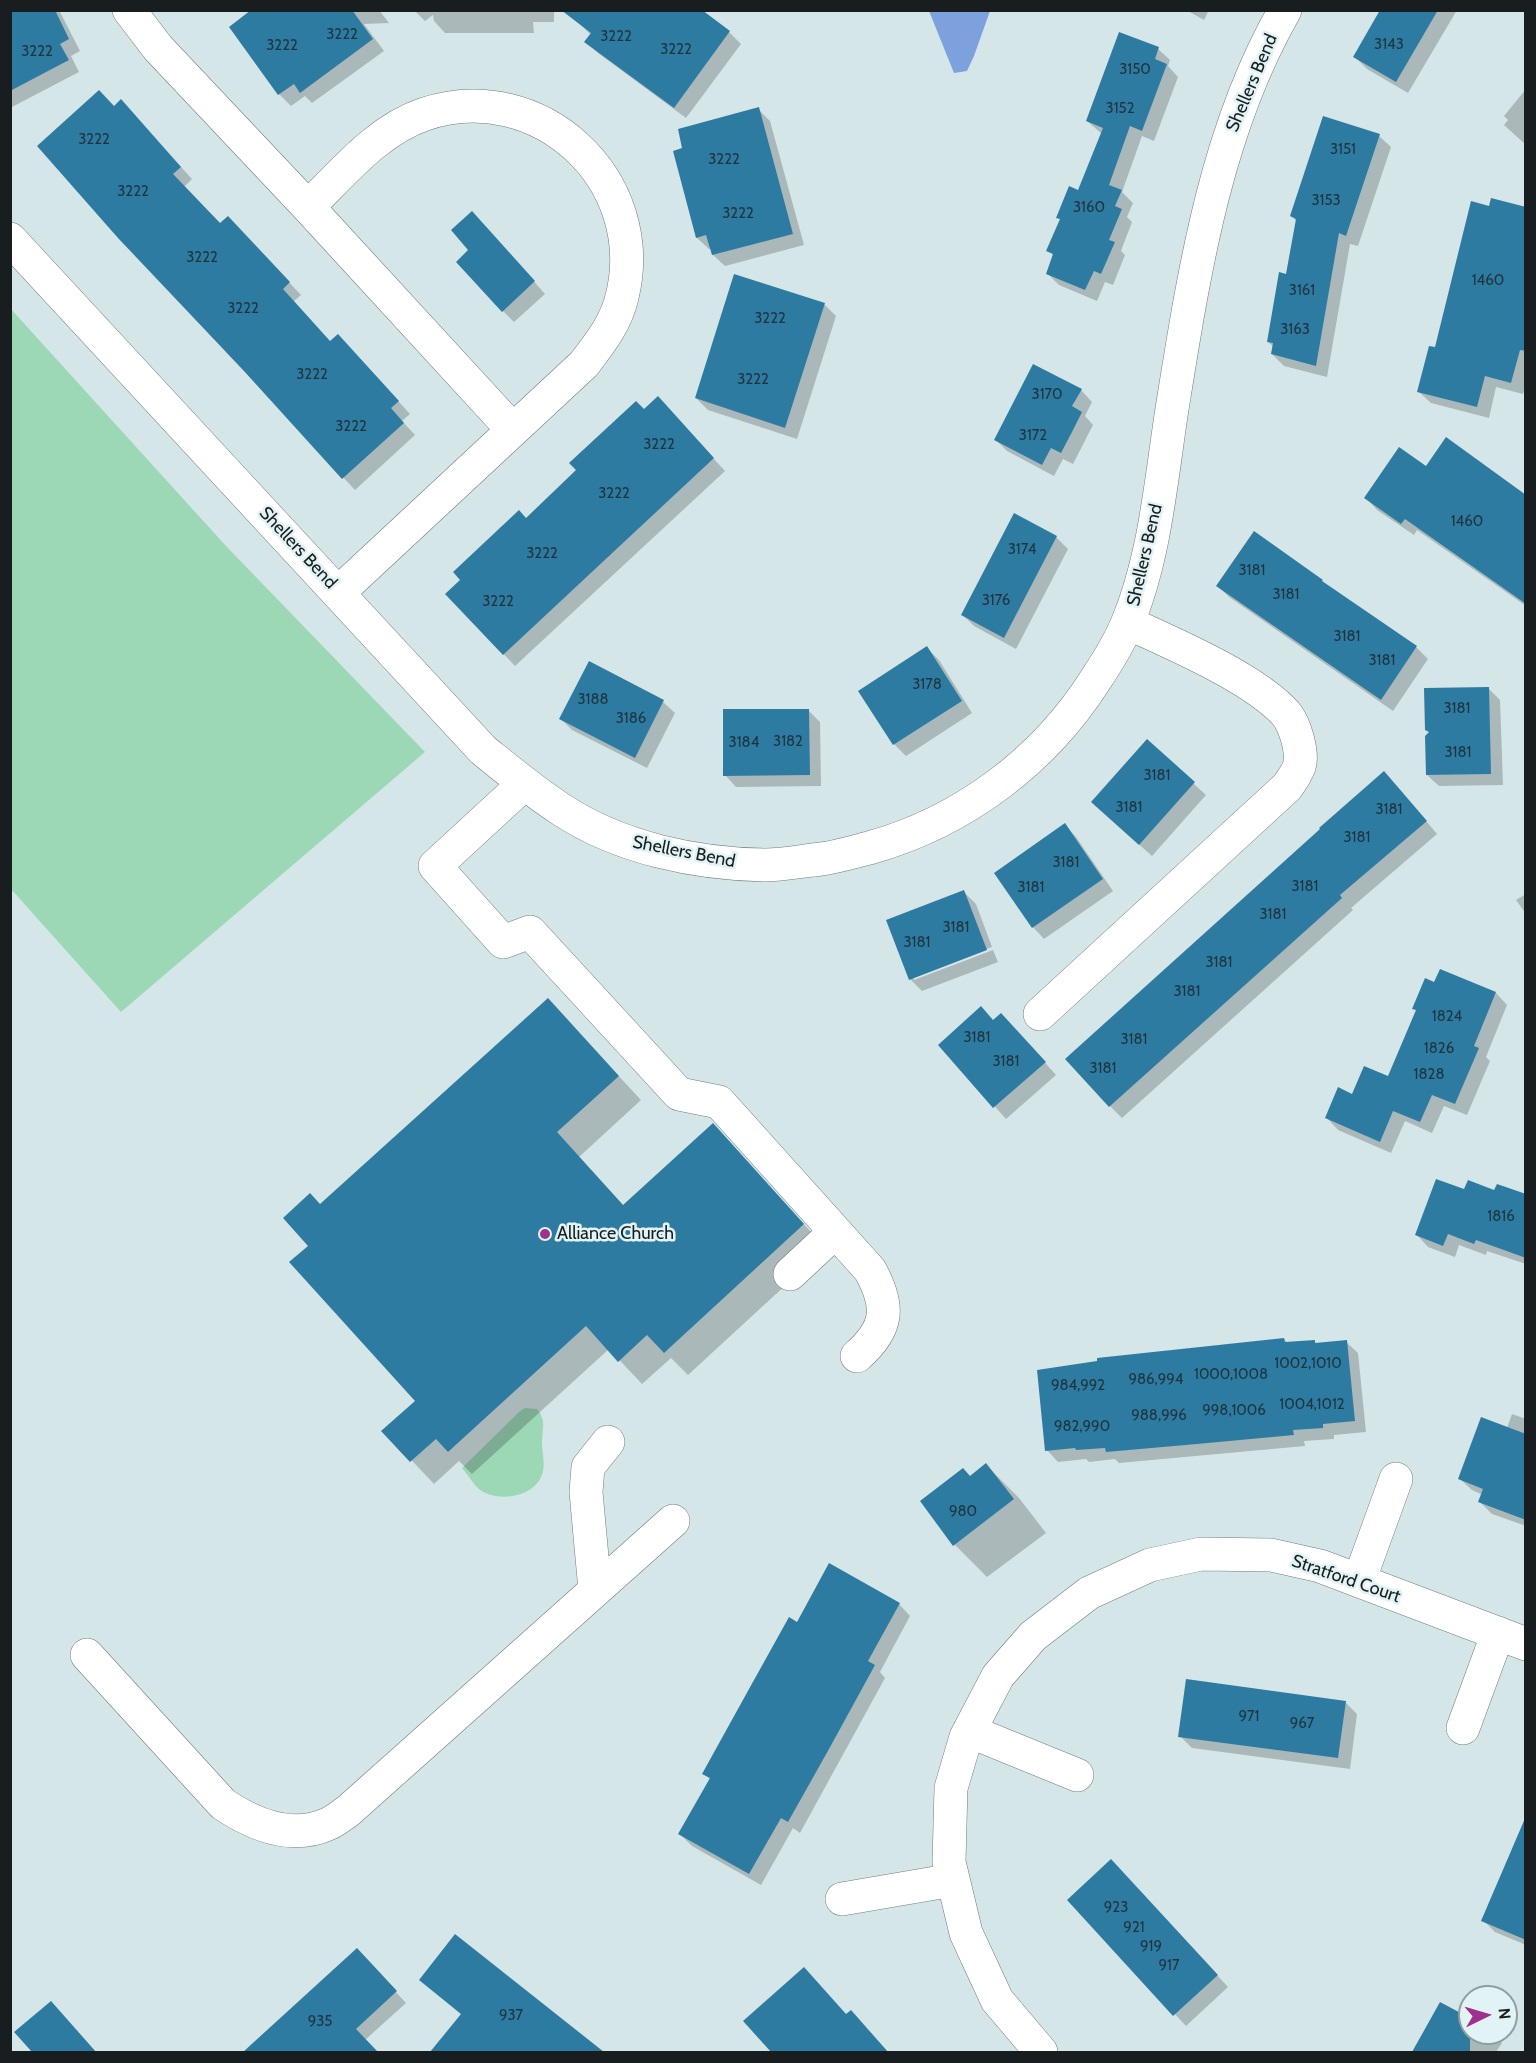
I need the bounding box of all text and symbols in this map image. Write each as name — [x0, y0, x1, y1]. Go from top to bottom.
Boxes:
house number: 3222 — [326, 26, 358, 44]
house number: 3222 — [600, 28, 632, 46]
street label: Shellers Bend — [1222, 31, 1282, 135]
house number: 3143 — [1374, 36, 1404, 54]
house number: 3222 — [266, 37, 298, 55]
house number: 3222 — [660, 41, 692, 59]
house number: 3222 — [21, 43, 53, 61]
house number: 3150 — [1119, 61, 1151, 79]
house number: 3152 — [1106, 100, 1134, 118]
house number: 3222 — [78, 131, 110, 149]
house number: 3151 — [1330, 141, 1356, 159]
house number: 3222 — [708, 151, 740, 169]
house number: 3222 — [117, 183, 149, 201]
house number: 3153 — [1311, 192, 1341, 210]
house number: 3160 — [1073, 199, 1105, 217]
house number: 3222 — [722, 205, 754, 223]
house number: 3222 — [186, 249, 218, 267]
house number: 1460 — [1472, 272, 1504, 290]
house number: 3161 — [1289, 282, 1315, 300]
house number: 3222 — [227, 300, 259, 318]
house number: 3222 — [754, 310, 786, 328]
house number: 3163 — [1280, 321, 1310, 339]
house number: 3222 — [296, 366, 328, 384]
house number: 3222 — [737, 371, 769, 389]
house number: 3170 — [1032, 386, 1062, 404]
house number: 3222 — [335, 418, 367, 436]
house number: 3172 — [1019, 427, 1047, 445]
house number: 3222 — [643, 436, 675, 454]
house number: 3222 — [598, 485, 630, 503]
street label: Shellers Bend — [1123, 502, 1167, 608]
street label: Shellers Bend — [255, 503, 341, 593]
house number: 1460 — [1451, 513, 1483, 531]
house number: 3174 — [1008, 541, 1036, 559]
house number: 3222 — [526, 545, 558, 563]
house number: 3181 — [1239, 562, 1265, 580]
house number: 3181 — [1273, 586, 1299, 604]
house number: 3176 — [982, 592, 1010, 610]
house number: 3222 — [482, 593, 514, 611]
house number: 3181 — [1334, 628, 1360, 646]
house number: 3181 — [1369, 652, 1395, 670]
house number: 3178 — [912, 676, 942, 694]
house number: 3188 — [577, 691, 609, 709]
house number: 3181 — [1444, 700, 1470, 718]
house number: 3186 — [616, 710, 646, 728]
house number: 3182 — [773, 733, 803, 751]
house number: 3184 — [729, 734, 759, 752]
house number: 3181 — [1445, 744, 1471, 762]
house number: 3181 — [1144, 767, 1170, 785]
house number: 3181 — [1116, 799, 1142, 817]
house number: 3181 — [1376, 801, 1402, 819]
house number: 3181 — [1344, 829, 1370, 847]
street label: Shellers Bend — [631, 831, 737, 873]
house number: 3181 — [1053, 854, 1079, 872]
house number: 3181 — [1292, 878, 1318, 896]
house number: 3181 — [1018, 879, 1044, 897]
house number: 3181 — [1260, 906, 1286, 924]
house number: 3181 — [943, 919, 969, 937]
house number: 3181 — [904, 934, 930, 952]
house number: 3181 — [1206, 954, 1232, 972]
house number: 3181 — [1174, 983, 1200, 1001]
house number: 1824 — [1432, 1008, 1462, 1026]
house number: 3181 — [964, 1029, 990, 1047]
house number: 3181 — [1121, 1031, 1147, 1049]
house number: 1826 — [1424, 1040, 1454, 1058]
house number: 3181 — [993, 1053, 1019, 1071]
house number: 3181 — [1090, 1060, 1116, 1078]
house number: 1828 — [1414, 1066, 1444, 1084]
house number: 1816 — [1487, 1208, 1515, 1226]
place label: Alliance Church — [557, 1223, 674, 1245]
marker: Alliance Church — [538, 1227, 552, 1241]
house number: 1002,1010 — [1274, 1355, 1342, 1373]
house number: 1000,1008 — [1194, 1366, 1268, 1384]
house number: 986,994 — [1128, 1371, 1184, 1389]
house number: 984,992 — [1051, 1377, 1105, 1395]
house number: 1004,1012 — [1279, 1396, 1345, 1414]
house number: 998,1006 — [1202, 1402, 1266, 1420]
house number: 988,996 — [1131, 1407, 1187, 1425]
house number: 982,990 — [1054, 1418, 1110, 1436]
house number: 980 — [949, 1503, 977, 1521]
street label: Stratford Court — [1289, 1550, 1403, 1608]
house number: 971 — [1239, 1708, 1259, 1726]
house number: 967 — [1290, 1715, 1314, 1733]
house number: 923 — [1104, 1899, 1128, 1917]
house number: 921 — [1123, 1919, 1145, 1937]
house number: 919 — [1140, 1938, 1162, 1956]
house number: 917 — [1159, 1957, 1179, 1975]
north arrow — [1458, 1985, 1518, 2045]
house number: 937 — [499, 2007, 523, 2025]
text: N — [1494, 2007, 1514, 2020]
house number: 935 — [308, 2013, 332, 2031]

